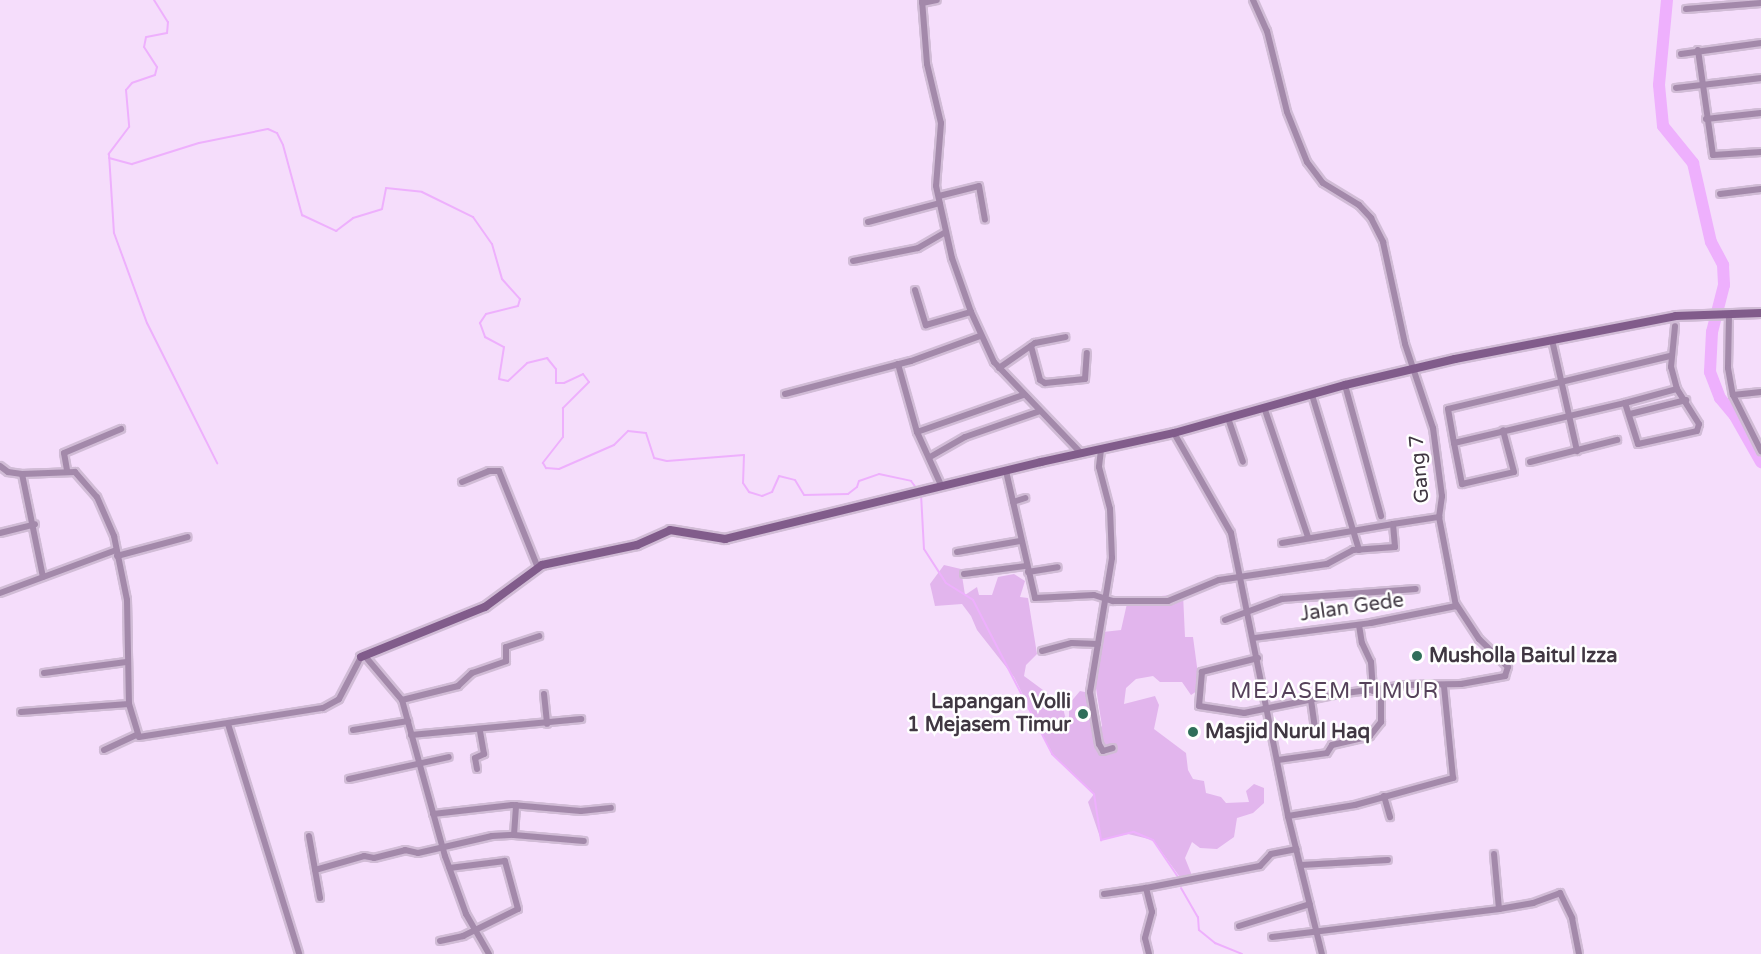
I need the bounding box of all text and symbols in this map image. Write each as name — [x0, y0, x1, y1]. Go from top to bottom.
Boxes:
street label: Gang 7 — [1405, 434, 1435, 504]
street label: Jalan Gede — [1299, 589, 1405, 627]
place label: Musholla Baitul Izza — [1429, 644, 1618, 668]
marker: Musholla Baitul Izza — [1410, 649, 1424, 663]
district label: MEJASEM TIMUR — [1230, 679, 1440, 705]
place label: Lapangan Volli 1 Mejasem Timur — [907, 690, 1071, 737]
marker: Lapangan Volli 1 Mejasem Timur — [1076, 707, 1090, 721]
place label: Masjid Nurul Haq — [1205, 720, 1370, 744]
marker: Masjid Nurul Haq — [1186, 725, 1200, 739]

